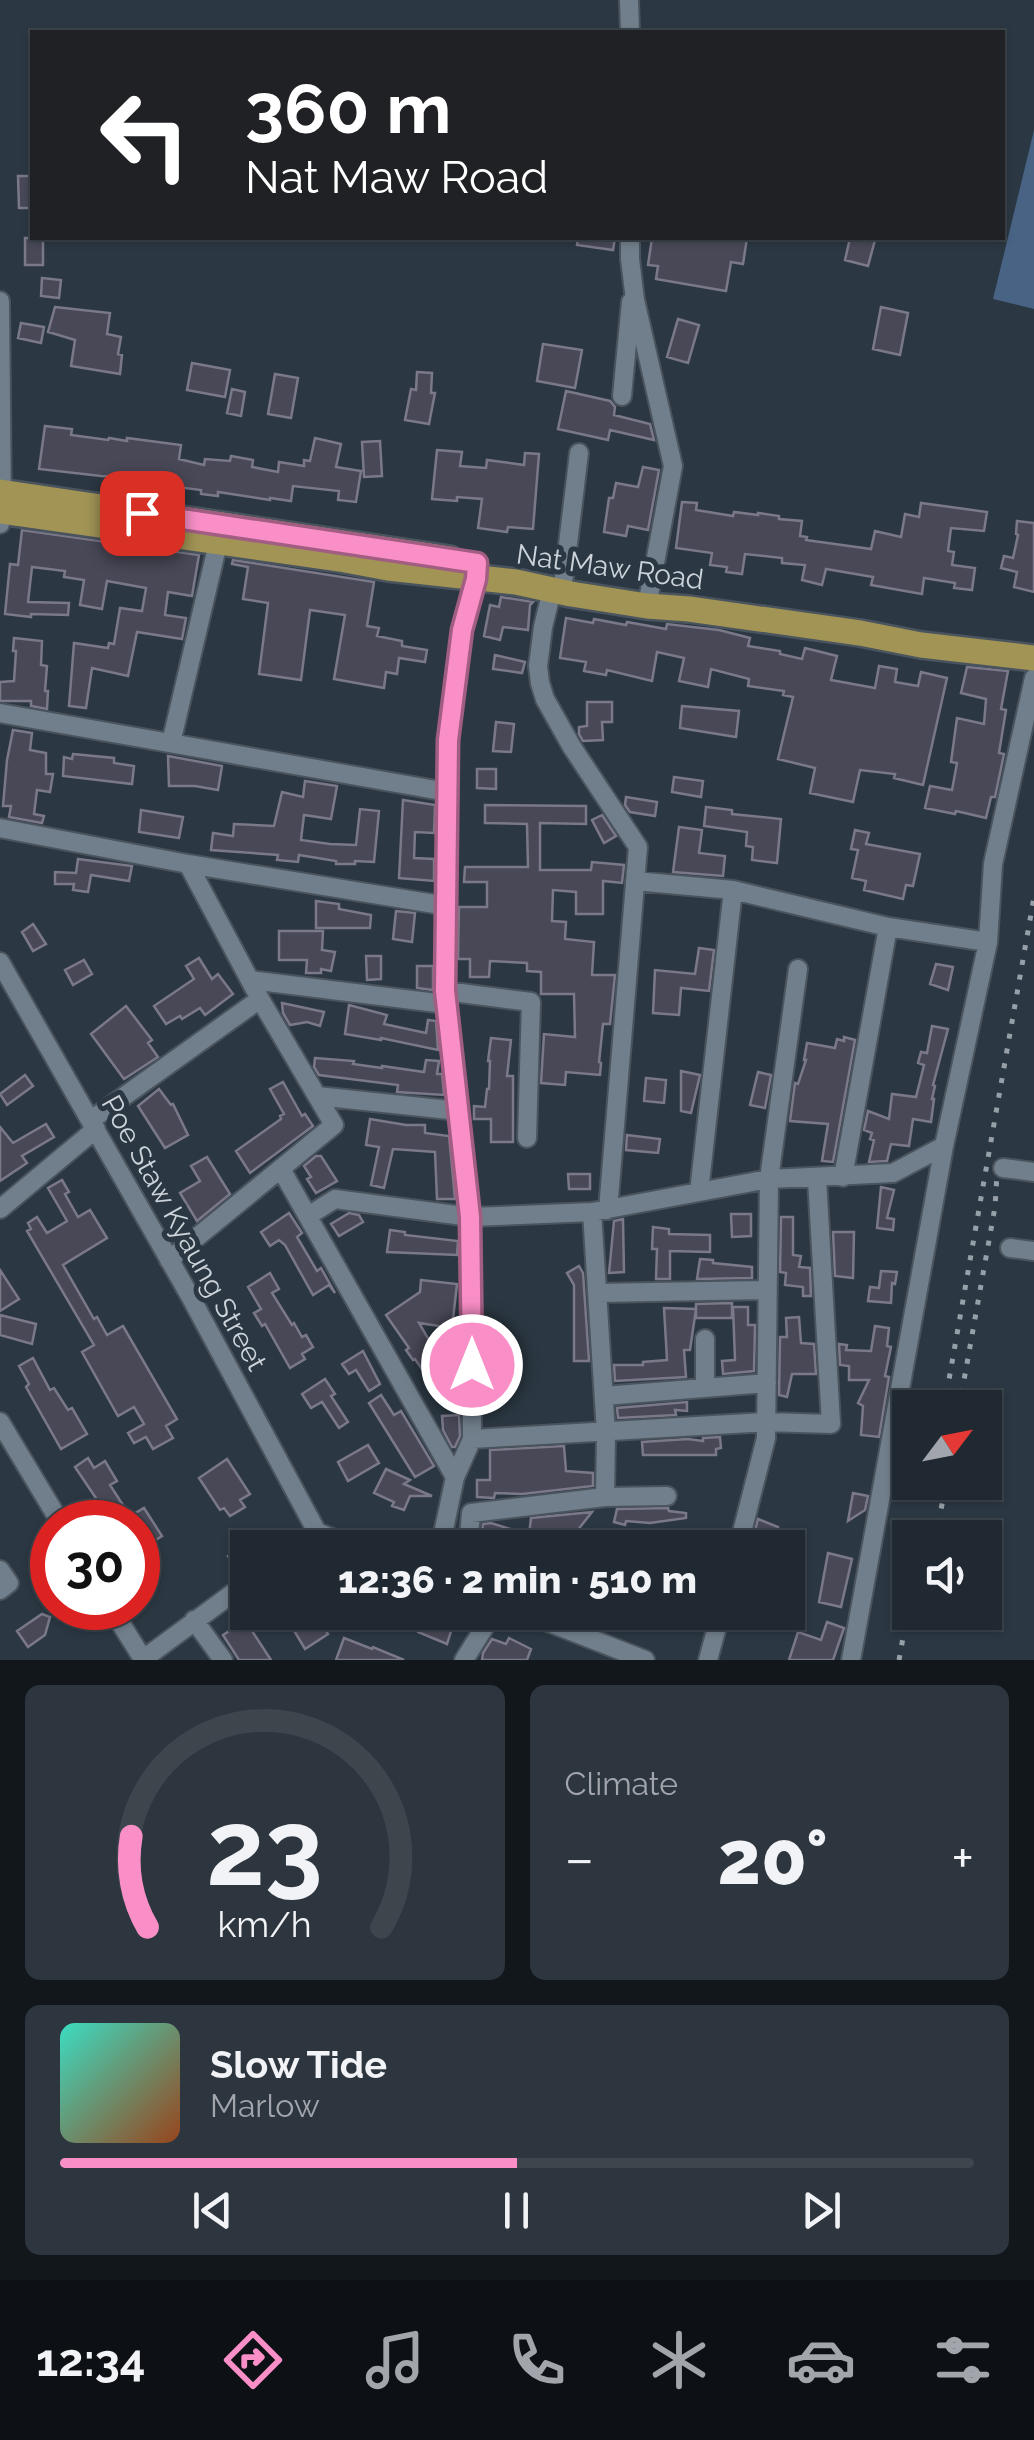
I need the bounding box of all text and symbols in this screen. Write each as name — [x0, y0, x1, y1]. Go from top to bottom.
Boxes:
text: 360 m — [245, 67, 452, 149]
icon: left — [80, 70, 210, 200]
text: Nat Maw Road — [245, 151, 548, 204]
pin — [100, 471, 185, 556]
icon: arrive — [115, 486, 170, 541]
street label: Nat Maw Road — [514, 538, 706, 596]
street label: Poe Staw Kyaung Street — [95, 1090, 274, 1377]
position arrow — [420, 1313, 524, 1417]
north arrow — [892, 1390, 1002, 1500]
map controls — [892, 1390, 1002, 1630]
speed limit sign: 30 — [30, 1500, 160, 1630]
button: sound — [892, 1520, 1002, 1630]
text: 12:36 · 2 min · 510 m — [338, 1557, 697, 1602]
text: Climate — [565, 1765, 678, 1802]
text: 23 — [206, 1787, 323, 1909]
text: 20° — [717, 1813, 828, 1902]
text: − — [565, 1826, 594, 1891]
text: + — [951, 1826, 974, 1891]
text: km/h — [218, 1903, 312, 1945]
text: Slow Tide — [210, 2042, 387, 2087]
text: Marlow — [210, 2087, 320, 2124]
icon: previous — [185, 2183, 240, 2238]
icon: pause — [489, 2183, 544, 2238]
icon: next — [794, 2183, 849, 2238]
icon: directions — [218, 2325, 288, 2395]
icon: music — [360, 2325, 430, 2395]
icon: phone — [502, 2325, 572, 2395]
icon: climate — [644, 2325, 714, 2395]
icon: car — [786, 2325, 856, 2395]
icon: filters — [928, 2325, 998, 2395]
text: 12:34 — [36, 2334, 146, 2387]

